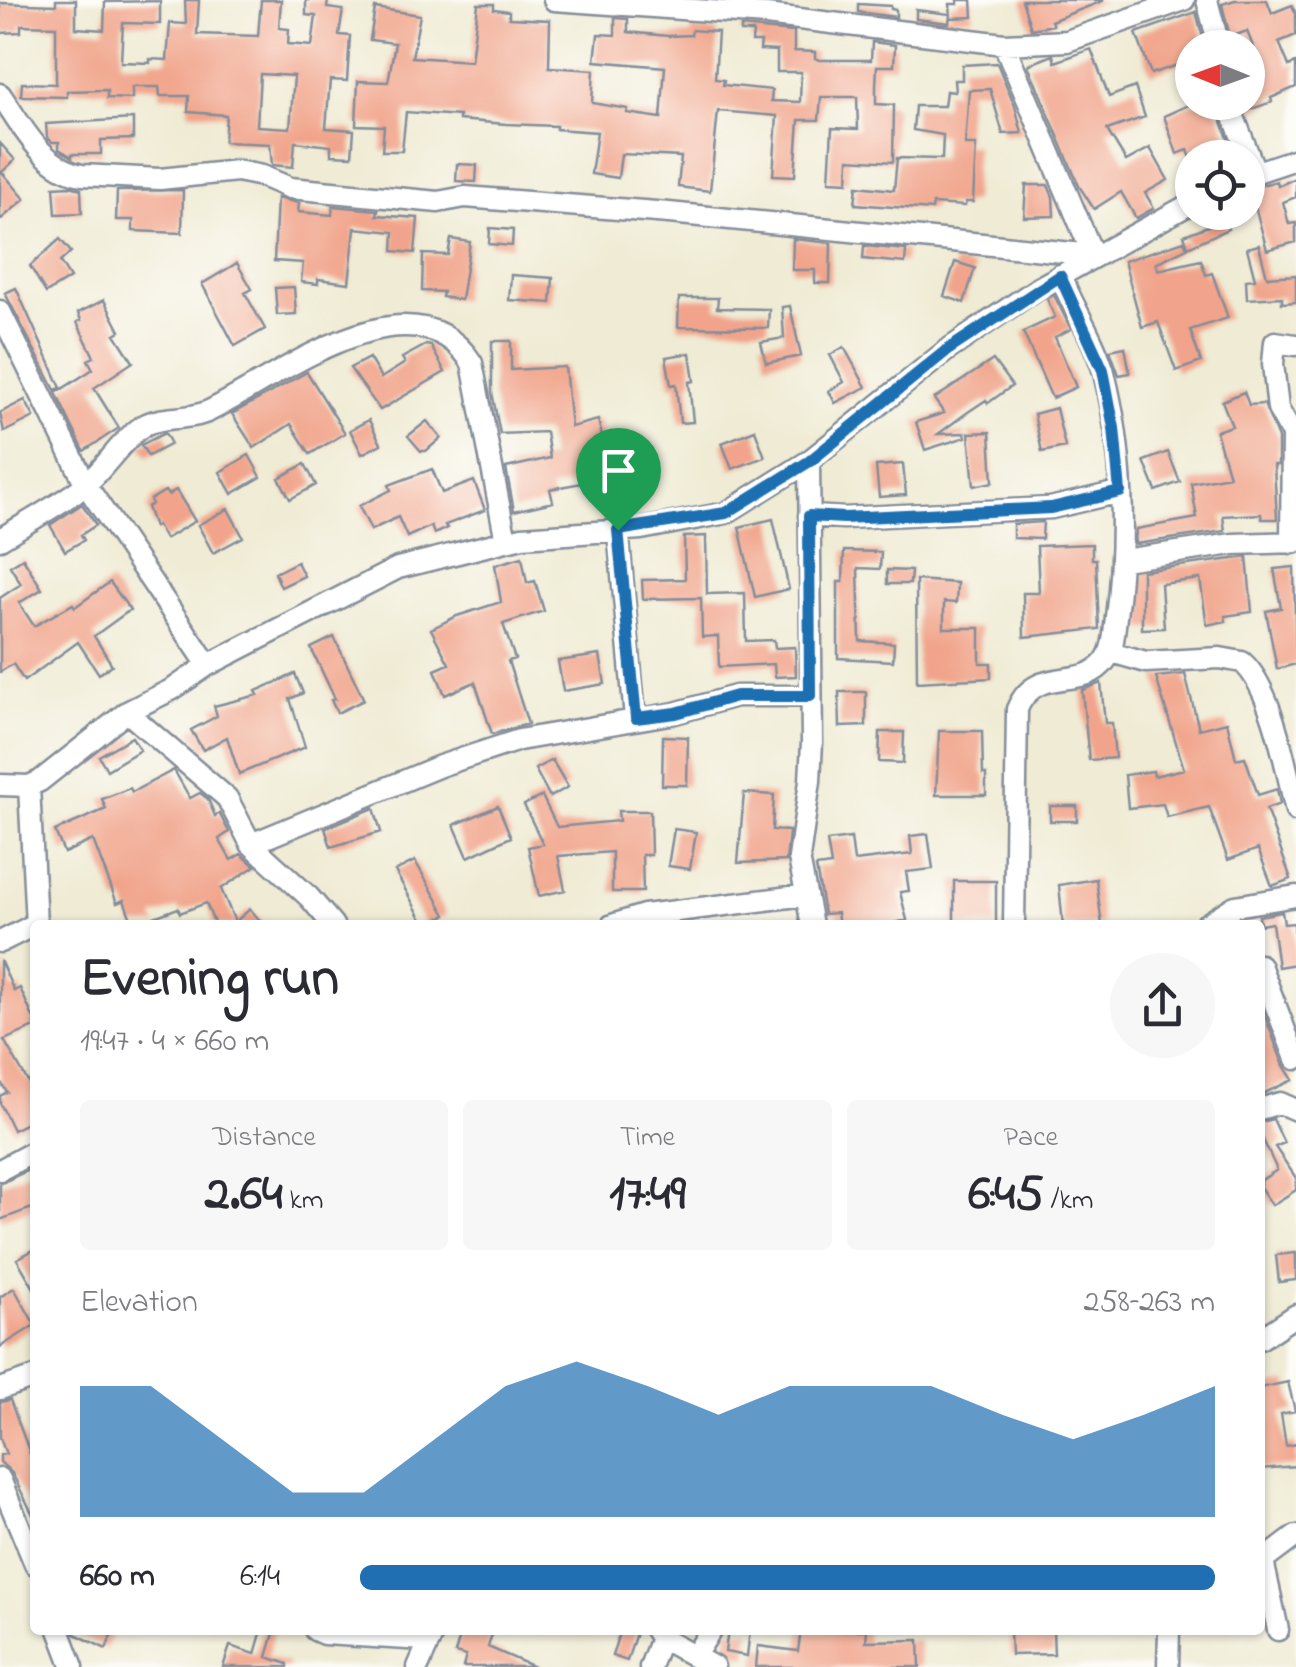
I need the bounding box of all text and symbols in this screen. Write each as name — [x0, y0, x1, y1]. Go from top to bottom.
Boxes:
north arrow — [1175, 30, 1265, 120]
map controls — [1175, 30, 1265, 230]
button: locate — [1175, 140, 1265, 230]
pin — [576, 428, 661, 531]
icon: arrive — [591, 443, 646, 498]
text: Evening run — [80, 941, 339, 1021]
button: share — [1110, 953, 1215, 1058]
text: 19:47 · 4 × 660 m — [80, 1019, 269, 1066]
text: Distance — [213, 1118, 316, 1159]
text: Time — [620, 1118, 675, 1159]
text: Pace — [1004, 1118, 1058, 1159]
text: 2.64 — [205, 1159, 282, 1232]
text: 17:49 — [609, 1159, 686, 1232]
text: 6:45 — [968, 1159, 1044, 1232]
text: km — [282, 1181, 323, 1222]
text: /km — [1044, 1181, 1093, 1222]
text: Elevation — [80, 1280, 198, 1327]
text: 258–263 m — [1084, 1280, 1215, 1327]
text: 660 m — [80, 1554, 155, 1601]
text: 6:14 — [240, 1554, 280, 1601]

